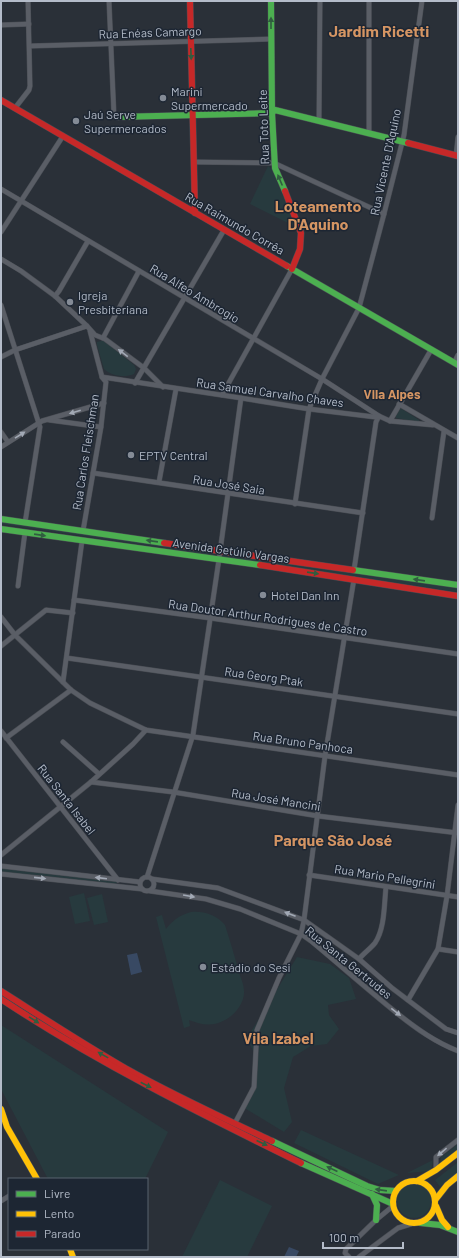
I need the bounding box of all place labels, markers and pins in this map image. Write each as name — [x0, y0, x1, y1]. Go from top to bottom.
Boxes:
place label: Marini Supermercado — [171, 84, 248, 112]
marker: Marini Supermercado — [158, 93, 168, 103]
place label: Jaú Serve Supermercados — [84, 107, 167, 135]
marker: Jaú Serve Supermercados — [71, 116, 81, 126]
place label: Igreja Presbiteriana — [78, 288, 148, 316]
marker: Igreja Presbiteriana — [65, 297, 75, 307]
place label: EPTV Central — [139, 448, 207, 462]
marker: EPTV Central — [126, 450, 136, 460]
place label: Hotel Dan Inn — [271, 588, 339, 602]
marker: Hotel Dan Inn — [258, 590, 268, 600]
place label: Estádio do Sesi — [211, 960, 291, 974]
marker: Estádio do Sesi — [198, 962, 208, 972]

